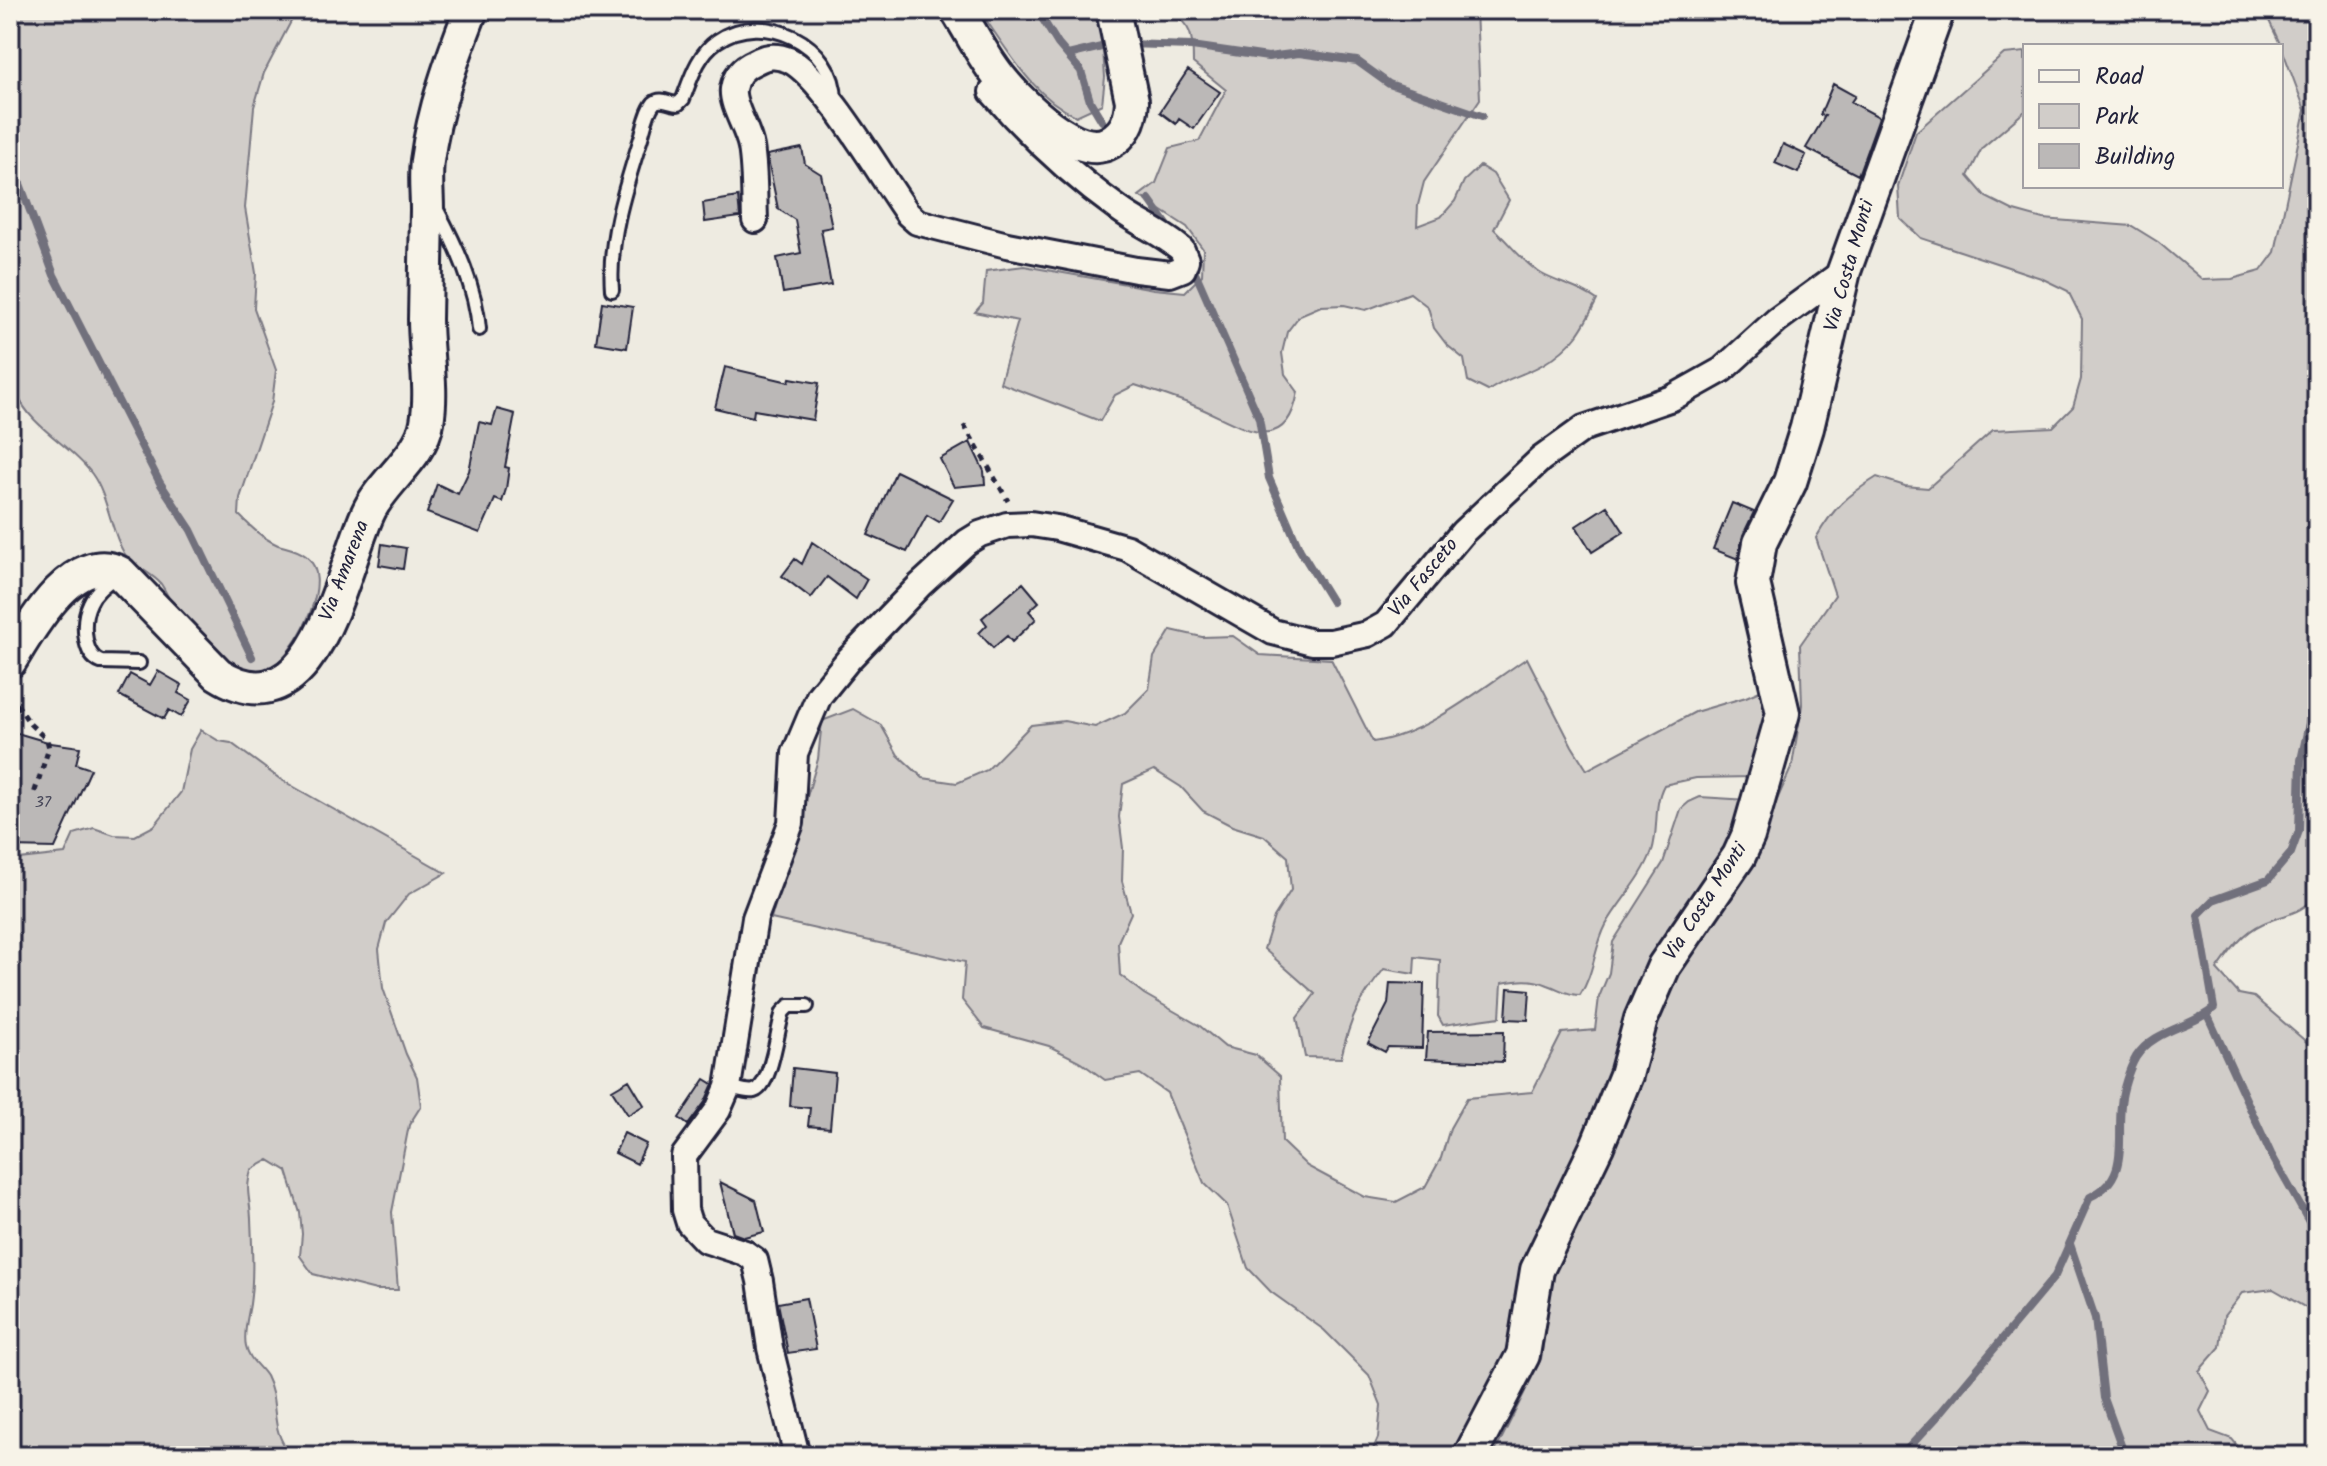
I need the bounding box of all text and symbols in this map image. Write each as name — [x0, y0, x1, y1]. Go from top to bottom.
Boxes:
legend — [2023, 44, 2283, 188]
text: Road — [2095, 58, 2144, 97]
text: Park — [2095, 98, 2139, 137]
text: Building — [2095, 138, 2175, 177]
street label: Via Costa Monti — [1816, 195, 1884, 336]
street label: Via Amarena — [311, 516, 379, 626]
street label: Via Fasceto — [1381, 531, 1467, 625]
house number: 37 — [35, 790, 52, 815]
street label: Via Costa Monti — [1656, 835, 1757, 968]

